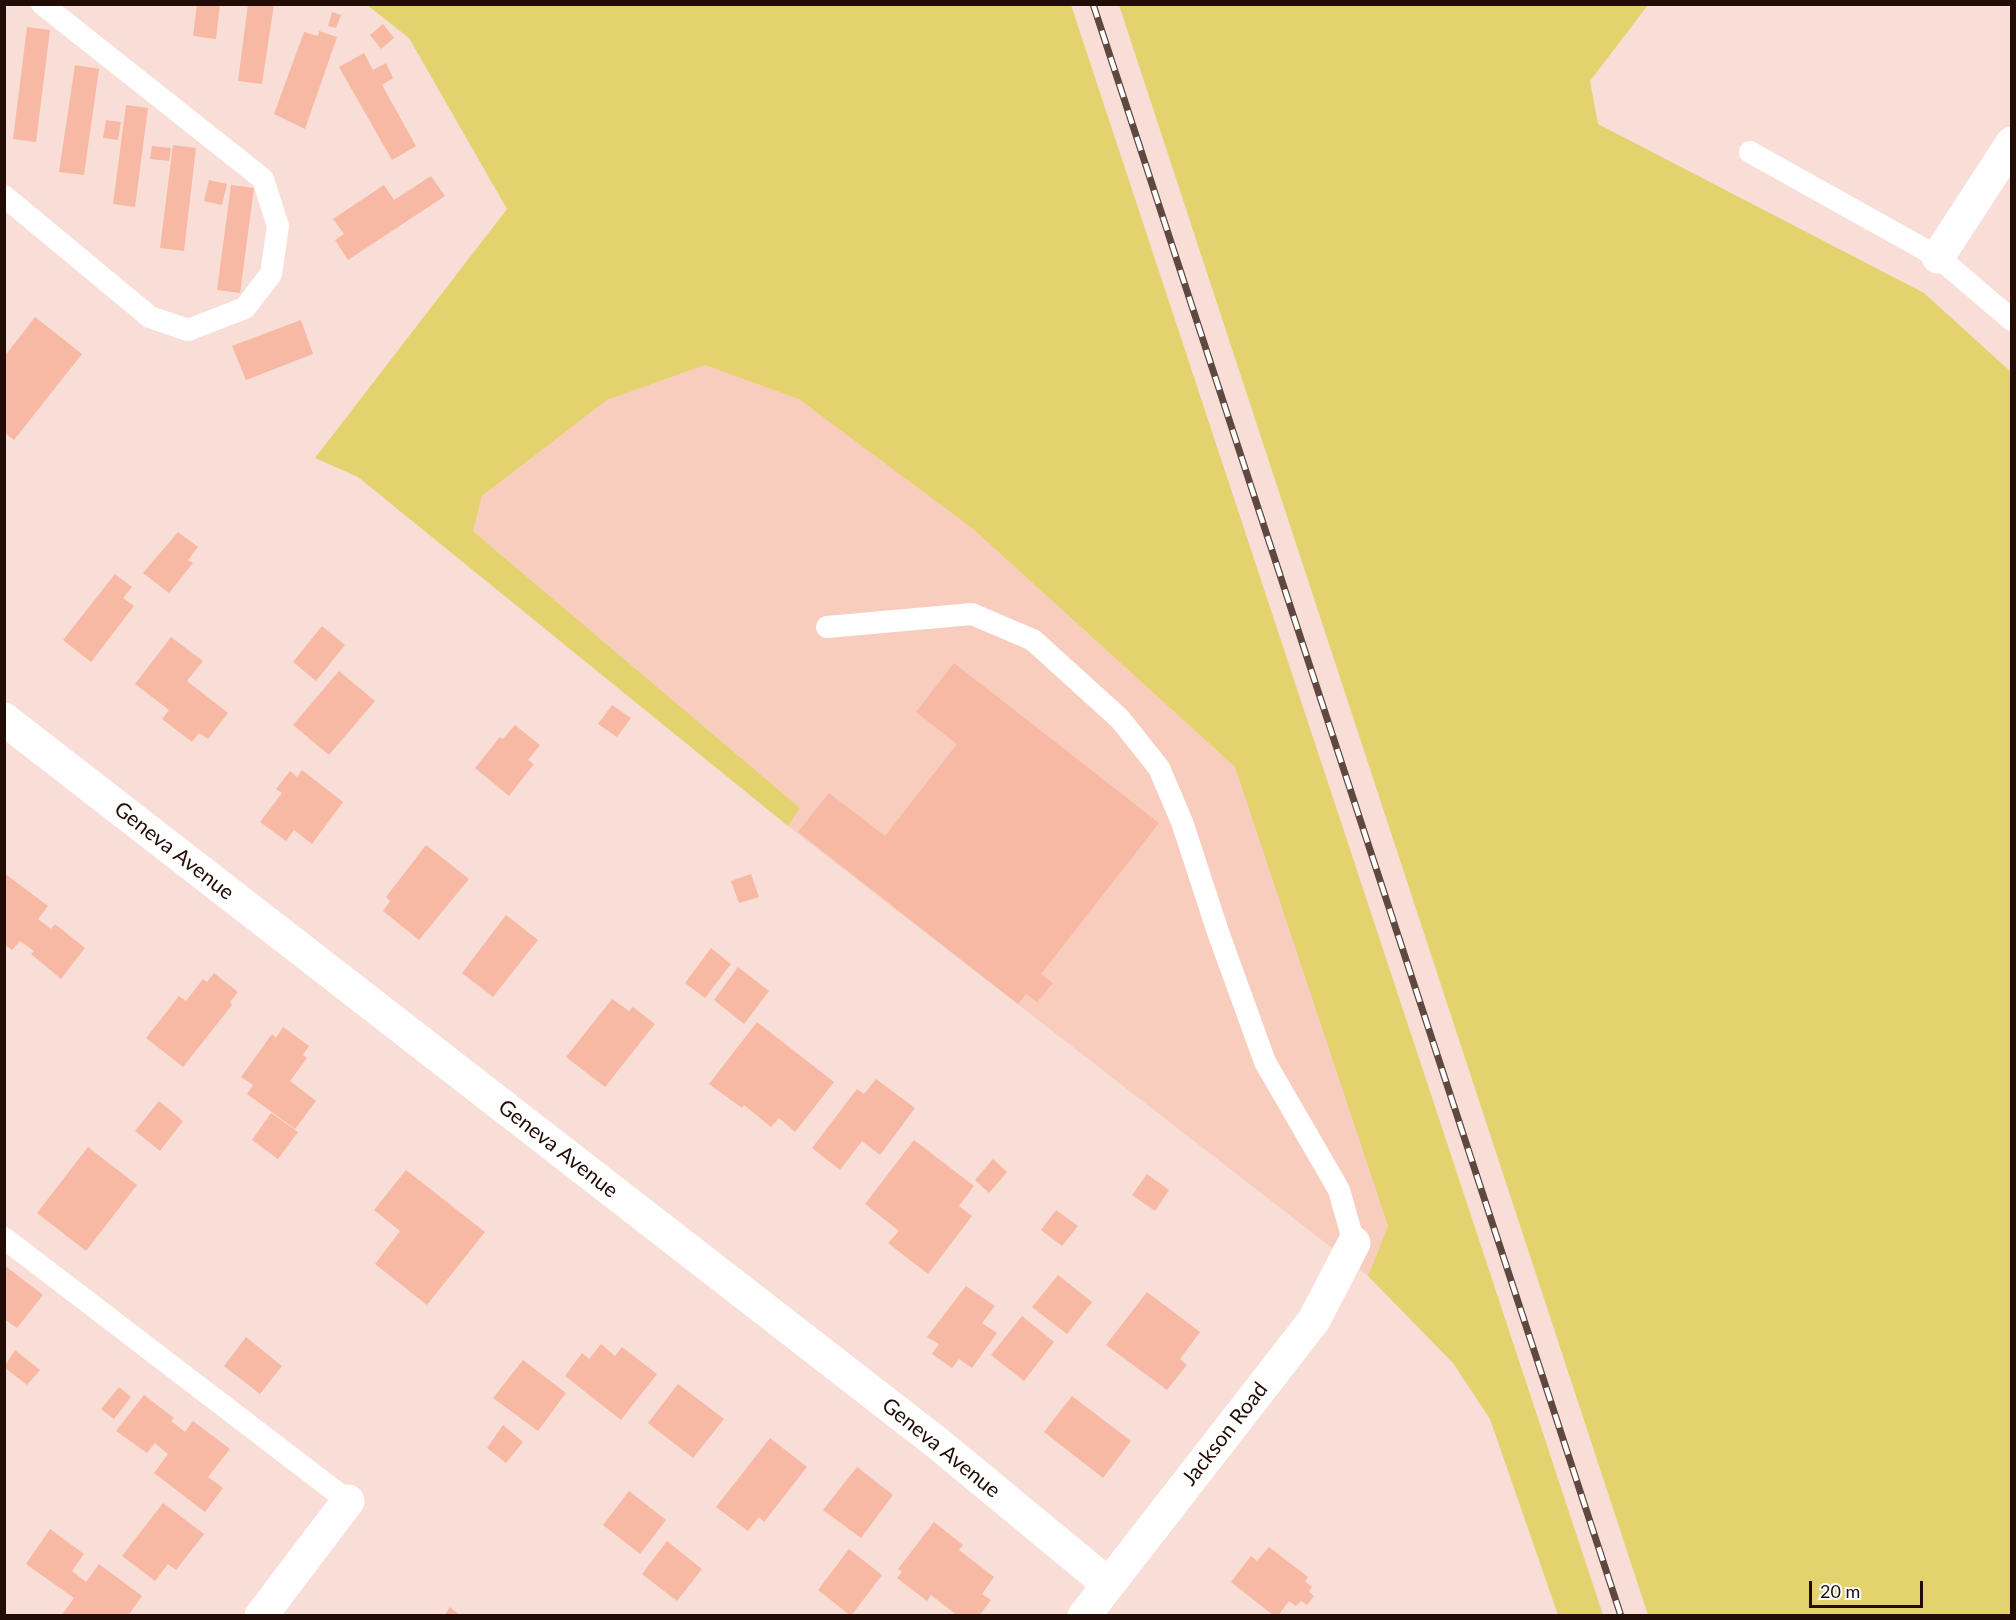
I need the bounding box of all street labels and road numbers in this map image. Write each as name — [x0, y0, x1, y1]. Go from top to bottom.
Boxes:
street label: Geneva Avenue — [109, 796, 239, 906]
street label: Geneva Avenue — [493, 1094, 623, 1204]
street label: Jackson Road — [1177, 1377, 1273, 1491]
street label: Geneva Avenue — [877, 1393, 1005, 1503]

